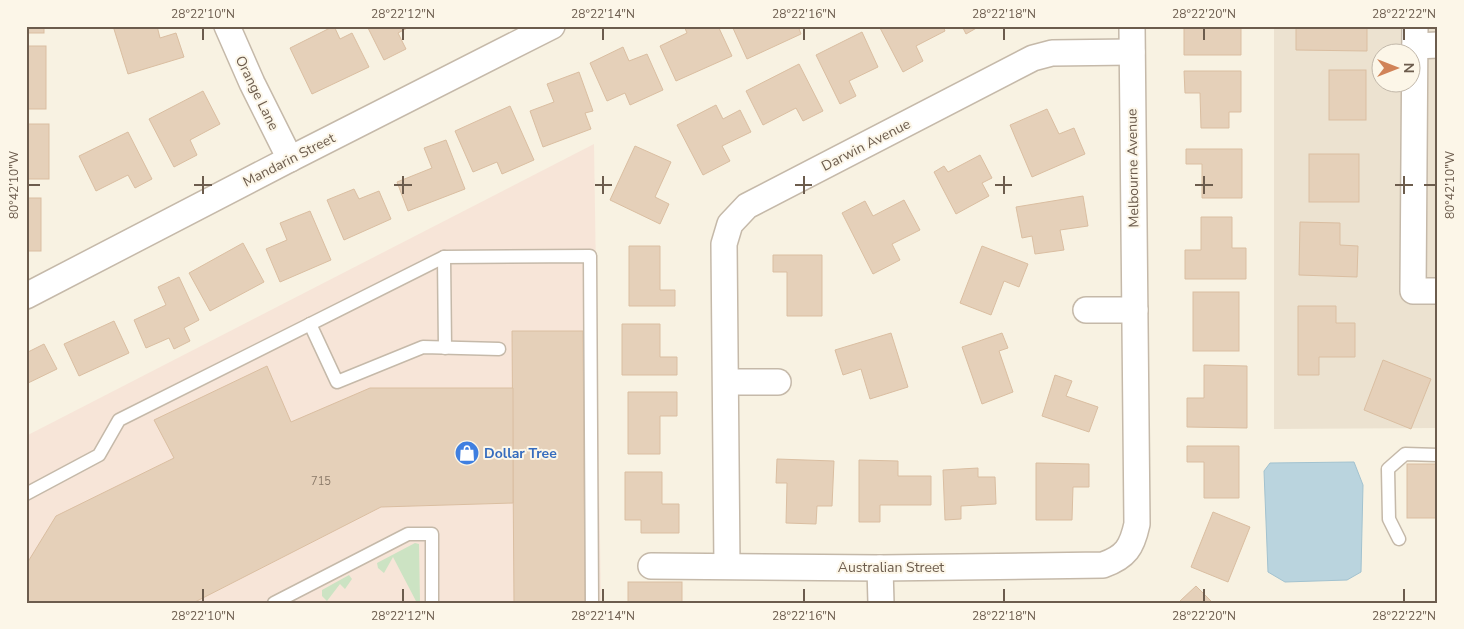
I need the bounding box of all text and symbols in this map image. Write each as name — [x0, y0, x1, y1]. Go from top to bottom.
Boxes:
text: 28°22'10"N — [171, 6, 235, 22]
text: 28°22'12"N — [371, 6, 435, 22]
text: 28°22'14"N — [571, 6, 635, 22]
text: 28°22'16"N — [772, 6, 836, 22]
text: 28°22'18"N — [972, 6, 1036, 22]
text: 28°22'20"N — [1172, 6, 1236, 22]
text: 28°22'22"N — [1372, 6, 1436, 22]
north arrow — [1372, 42, 1422, 92]
street label: Orange Lane — [231, 53, 283, 133]
text: N — [1399, 63, 1418, 73]
street label: Melbourne Avenue — [1122, 108, 1144, 228]
street label: Darwin Avenue — [818, 114, 914, 176]
street label: Mandarin Street — [240, 129, 338, 191]
text: 80°42'10"W — [6, 151, 22, 219]
text: 80°42'10"W — [1442, 151, 1458, 219]
shop icon: Dollar Tree — [454, 440, 480, 466]
place label: Dollar Tree — [484, 444, 557, 463]
house number: 715 — [311, 474, 331, 489]
street label: Australian Street — [838, 558, 944, 577]
text: 28°22'10"N — [171, 608, 235, 624]
text: 28°22'12"N — [371, 608, 435, 624]
text: 28°22'14"N — [571, 608, 635, 624]
text: 28°22'16"N — [772, 608, 836, 624]
text: 28°22'18"N — [972, 608, 1036, 624]
text: 28°22'20"N — [1172, 608, 1236, 624]
text: 28°22'22"N — [1372, 608, 1436, 624]

